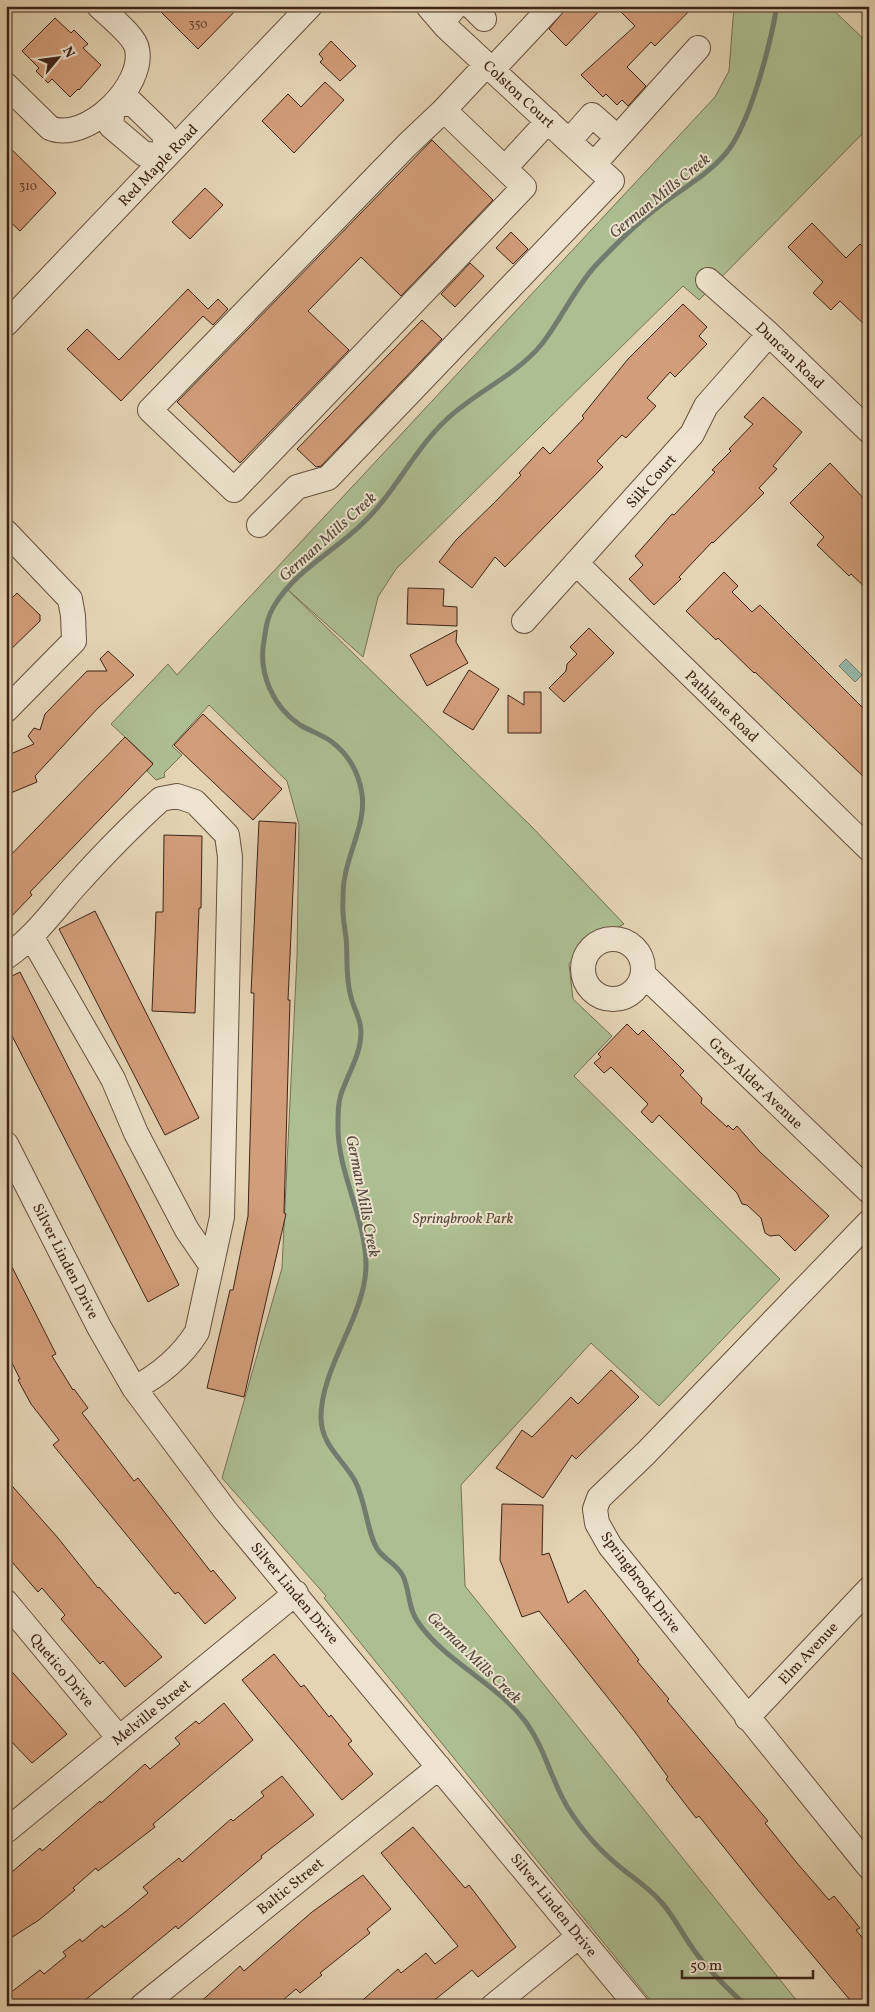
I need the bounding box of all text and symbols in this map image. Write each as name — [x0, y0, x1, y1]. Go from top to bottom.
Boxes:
house number: 350 — [189, 17, 207, 33]
north arrow — [32, 32, 82, 82]
text: N — [57, 43, 79, 61]
street label: Colston Court — [477, 56, 559, 134]
street label: Red Maple Road — [114, 120, 204, 212]
water label: German Mills Creek — [605, 149, 716, 244]
house number: 310 — [19, 179, 37, 195]
street label: Duncan Road — [750, 318, 828, 394]
street label: Silk Court — [622, 450, 682, 514]
water label: German Mills Creek — [275, 487, 382, 587]
street label: Pathlane Road — [679, 667, 762, 748]
street label: Grey Alder Avenue — [703, 1034, 807, 1135]
water label: German Mills Creek — [339, 1133, 385, 1260]
street label: Silver Linden Drive — [26, 1200, 103, 1323]
park label: Springbrook Park — [413, 1209, 514, 1230]
street label: Springbrook Drive — [595, 1528, 685, 1638]
street label: Silver Linden Drive — [245, 1538, 343, 1650]
water label: German Mills Creek — [421, 1607, 526, 1710]
street label: Elm Avenue — [775, 1618, 844, 1690]
street label: Quetico Drive — [24, 1629, 98, 1712]
street label: Melville Street — [108, 1675, 196, 1752]
street label: Silver Linden Drive — [505, 1850, 601, 1962]
street label: Baltic Street — [253, 1854, 329, 1921]
scale bar — [682, 1947, 814, 1979]
text: 50 m — [690, 1956, 722, 1977]

